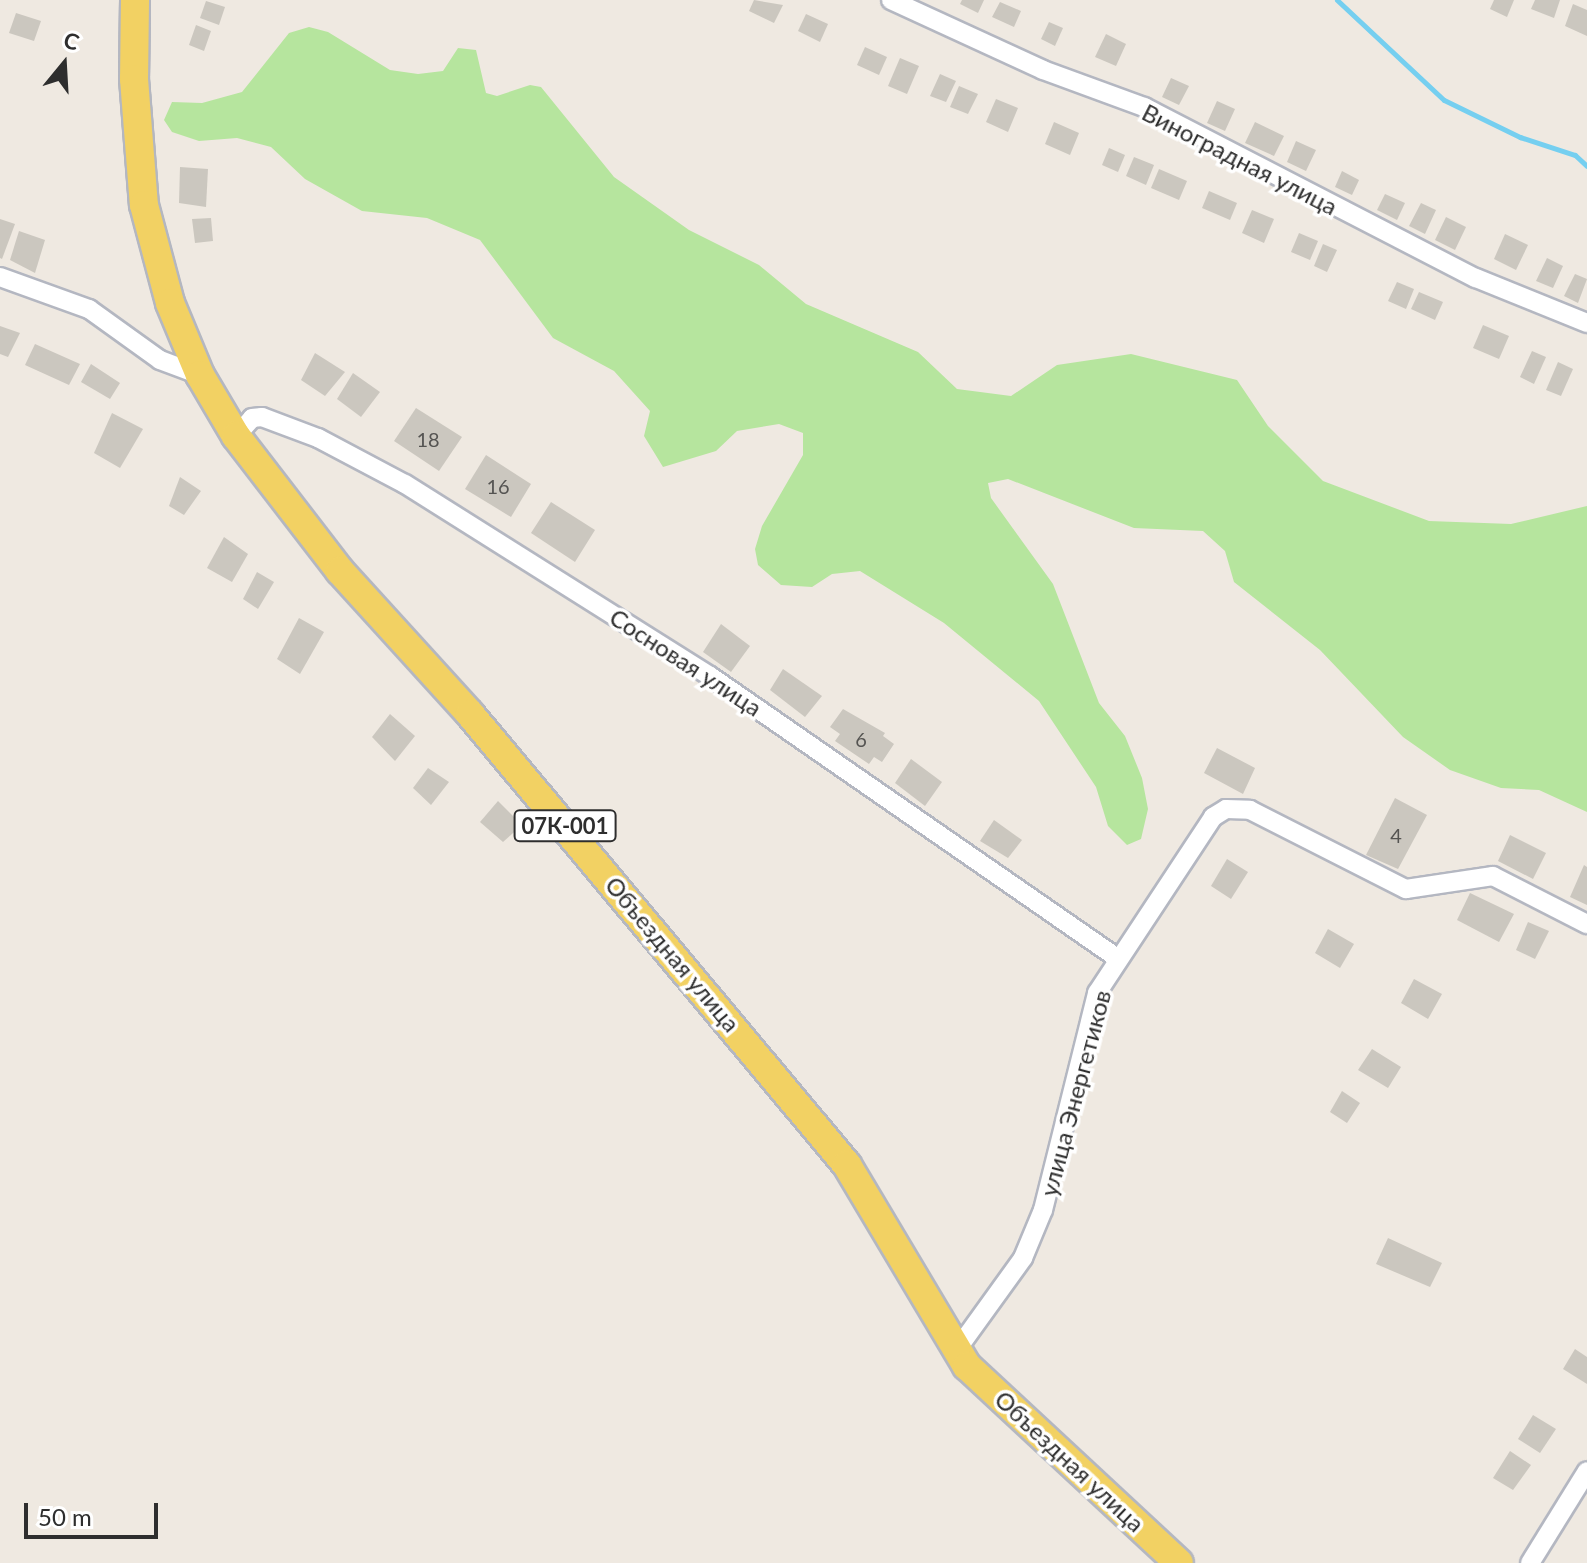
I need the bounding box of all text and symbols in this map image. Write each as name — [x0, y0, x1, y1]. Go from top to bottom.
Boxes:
north arrow — [24, 24, 104, 104]
text: С — [60, 26, 83, 56]
street label: Виноградная улица — [1138, 97, 1342, 221]
house number: 18 — [416, 427, 440, 451]
house number: 16 — [486, 474, 510, 498]
street label: Сосновая улица — [605, 602, 767, 722]
house number: 6 — [855, 727, 867, 751]
road number: 07К-001 — [513, 808, 617, 844]
house number: 4 — [1390, 823, 1402, 847]
street label: Объездная улица — [600, 871, 746, 1037]
street label: улица Энергетиков — [1034, 987, 1116, 1199]
street label: Объездная улица — [989, 1384, 1151, 1538]
scale bar — [28, 1487, 162, 1537]
text: 50 m — [38, 1502, 92, 1531]

